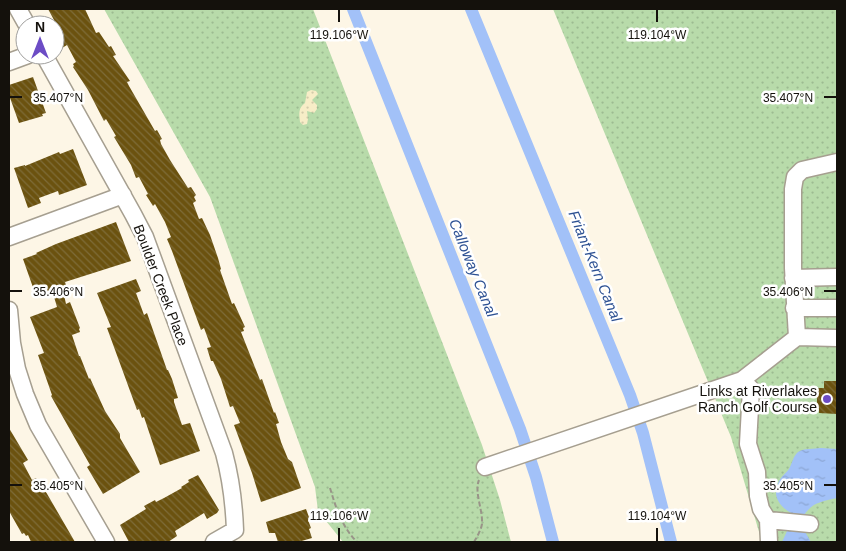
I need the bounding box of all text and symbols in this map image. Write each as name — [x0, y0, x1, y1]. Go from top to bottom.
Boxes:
north arrow — [15, 15, 65, 65]
text: N — [35, 19, 45, 35]
text: 119.106°W — [310, 28, 369, 42]
text: 119.104°W — [628, 28, 687, 42]
text: 35.407°N — [33, 91, 83, 105]
text: 35.407°N — [763, 91, 813, 105]
water label: Friant-Kern Canal — [565, 208, 626, 324]
water label: Calloway Canal — [446, 216, 501, 320]
street label: Boulder Creek Place — [131, 222, 192, 348]
text: 35.406°N — [33, 285, 83, 299]
text: 35.406°N — [763, 285, 813, 299]
place label: Links at Riverlakes Ranch Golf Course — [698, 383, 817, 415]
marker: Links at Riverlakes Ranch Golf Course — [821, 393, 833, 405]
text: 35.405°N — [33, 479, 83, 493]
text: 35.405°N — [763, 479, 813, 493]
text: 119.106°W — [310, 509, 369, 523]
text: 119.104°W — [628, 509, 687, 523]

